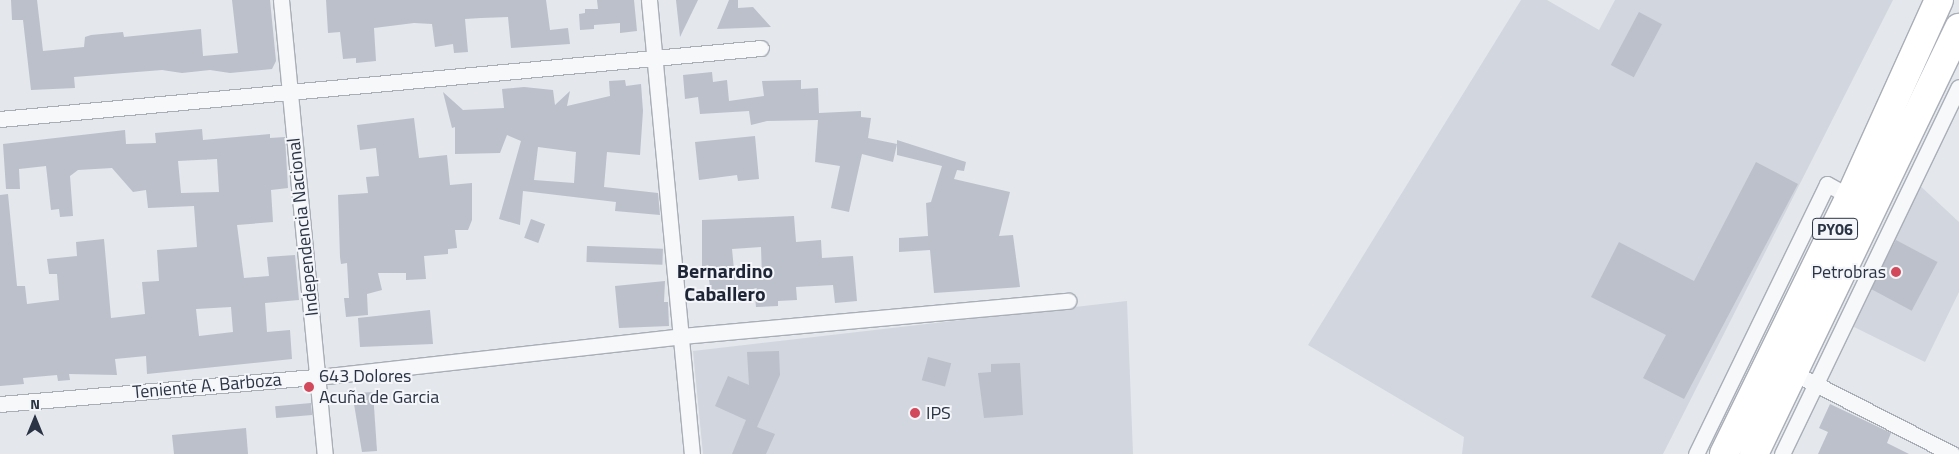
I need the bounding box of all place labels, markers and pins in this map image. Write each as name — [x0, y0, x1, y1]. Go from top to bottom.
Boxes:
place label: Petrobras — [1811, 261, 1886, 283]
marker: Petrobras — [1890, 266, 1902, 278]
place label: 643 Dolores Acuña de Garcia — [319, 366, 439, 408]
marker: 643 Dolores Acuña de Garcia — [303, 381, 315, 393]
place label: IPS — [926, 402, 951, 424]
marker: IPS — [908, 406, 922, 420]

